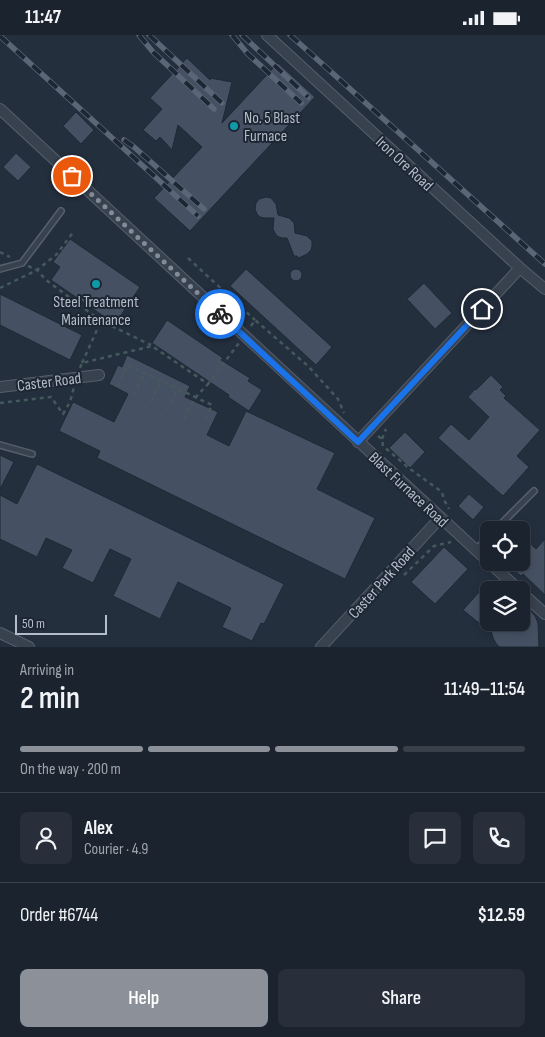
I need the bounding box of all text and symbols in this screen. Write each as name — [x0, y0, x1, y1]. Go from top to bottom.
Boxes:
text: 11:47 — [25, 6, 61, 29]
place label: No. 5 Blast Furnace — [244, 109, 300, 146]
marker: No. 5 Blast Furnace — [228, 120, 240, 132]
street label: Iron Ore Road — [371, 133, 437, 195]
pin — [51, 155, 93, 197]
icon: bag — [58, 162, 86, 190]
marker: Steel Treatment Maintenance — [90, 278, 102, 290]
pin — [461, 288, 503, 330]
courier — [195, 289, 245, 339]
place label: Steel Treatment Maintenance — [53, 293, 139, 330]
icon: home — [468, 295, 496, 323]
icon: bike — [206, 300, 234, 328]
street label: Caster Road — [16, 369, 82, 396]
street label: Blast Furnace Road — [364, 448, 452, 532]
map controls — [480, 521, 530, 631]
button: locate — [480, 521, 530, 571]
street label: Caster Park Road — [345, 543, 419, 623]
button: layers — [480, 581, 530, 631]
scale bar — [15, 612, 108, 635]
text: 50 m — [22, 615, 45, 632]
text: Arriving in — [20, 661, 74, 680]
text: 11:49–11:54 — [444, 678, 525, 701]
text: 2 min — [20, 679, 80, 718]
text: On the way · 200 m — [20, 760, 121, 779]
button: person — [20, 812, 72, 864]
button: chat — [409, 812, 461, 864]
button: phone — [473, 812, 525, 864]
text: Alex — [84, 817, 113, 840]
text: Courier · 4.9 — [84, 840, 148, 859]
text: Order #6744 — [20, 904, 98, 927]
text: $12.59 — [478, 904, 525, 927]
button: Help — [20, 969, 268, 1027]
button: Share — [278, 969, 525, 1027]

